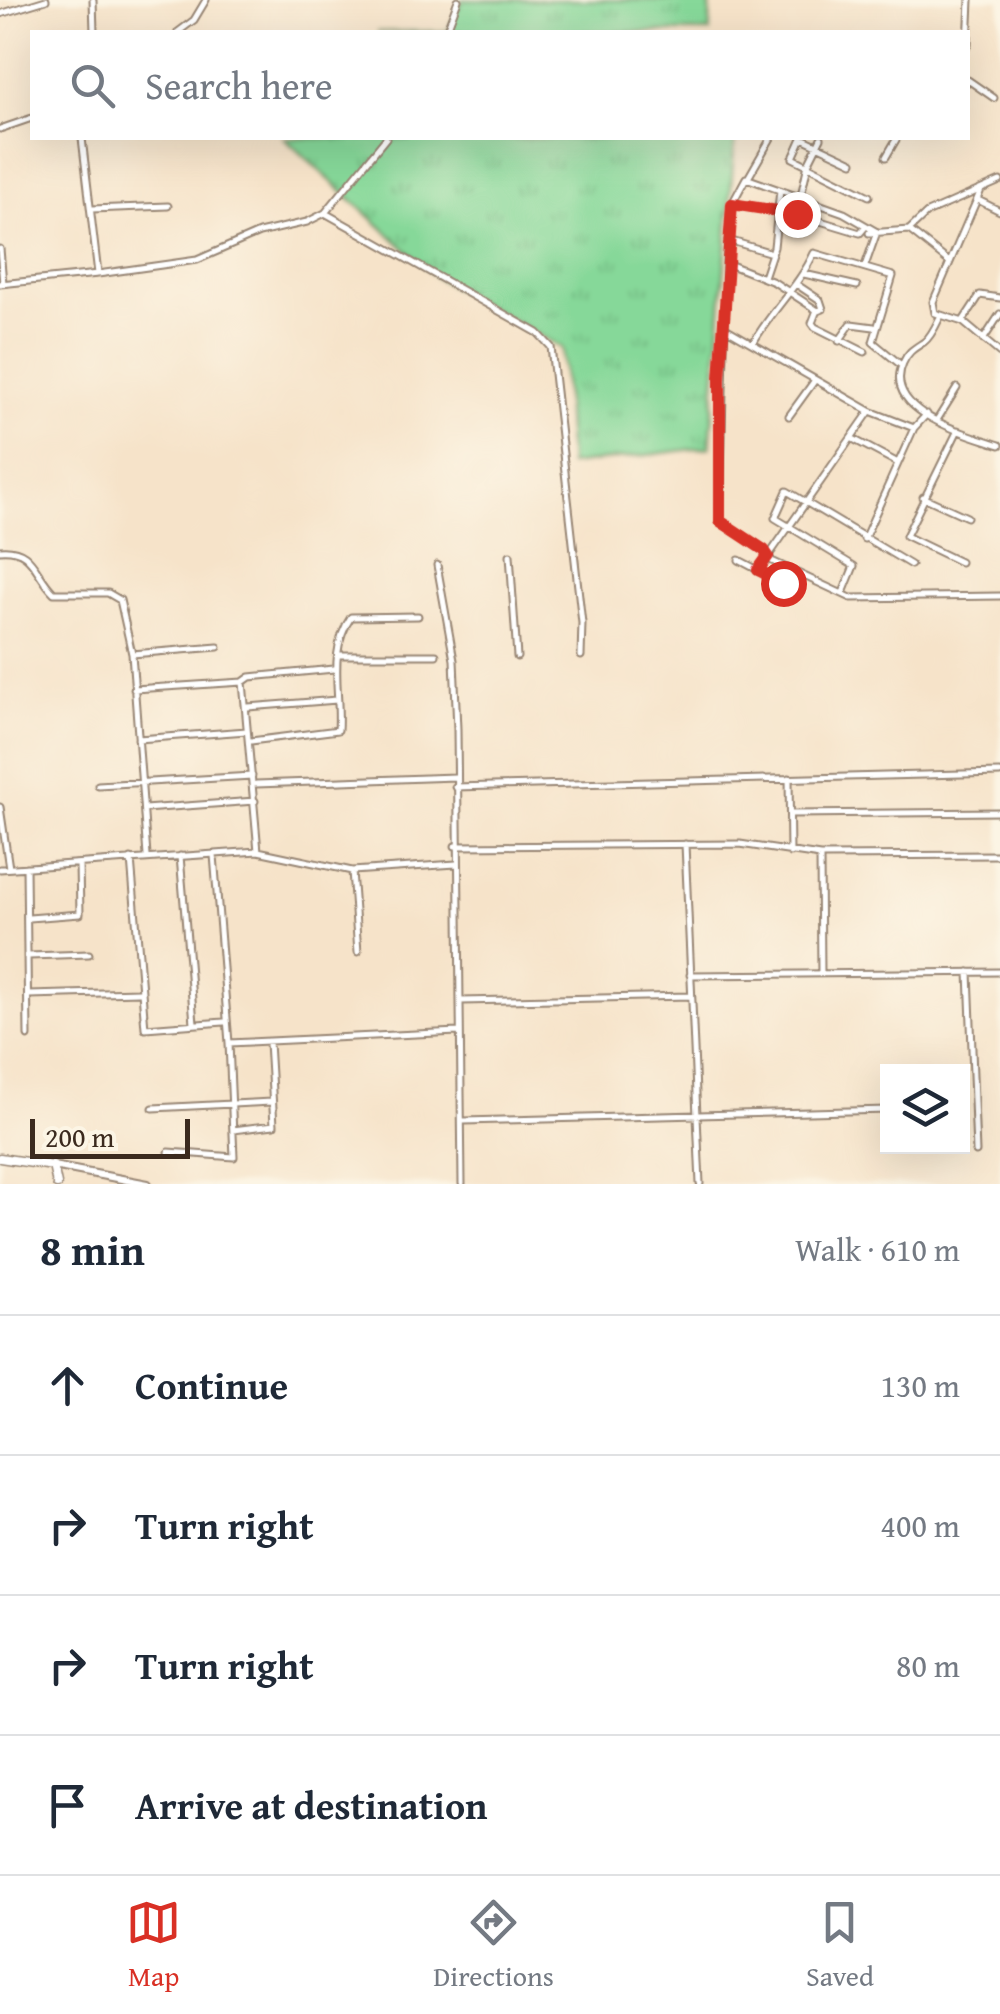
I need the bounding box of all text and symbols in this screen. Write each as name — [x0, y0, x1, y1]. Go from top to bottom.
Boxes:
search box — [30, 30, 970, 140]
text: Search here — [145, 57, 333, 113]
icon: search — [65, 58, 120, 113]
route end — [775, 192, 821, 238]
route start — [761, 561, 807, 607]
map controls — [880, 1064, 970, 1154]
button: layers — [880, 1064, 970, 1154]
scale bar — [30, 1114, 190, 1158]
text: 200 m — [45, 1116, 114, 1157]
text: 8 min — [40, 1219, 145, 1280]
text: Walk · 610 m — [795, 1226, 960, 1273]
text: Continue — [135, 1357, 288, 1413]
icon: ahead — [40, 1358, 95, 1413]
text: 130 m — [881, 1362, 960, 1409]
text: Turn right — [135, 1497, 314, 1553]
icon: right — [40, 1498, 95, 1553]
text: 400 m — [881, 1502, 960, 1549]
text: Turn right — [135, 1637, 314, 1693]
icon: right — [40, 1638, 95, 1693]
text: 80 m — [896, 1642, 960, 1689]
text: Arrive at destination — [135, 1777, 488, 1833]
icon: arrive — [40, 1778, 95, 1833]
tab: Map — [126, 1895, 181, 1996]
tab: Directions — [433, 1895, 554, 1996]
tab: Saved — [806, 1895, 874, 1996]

